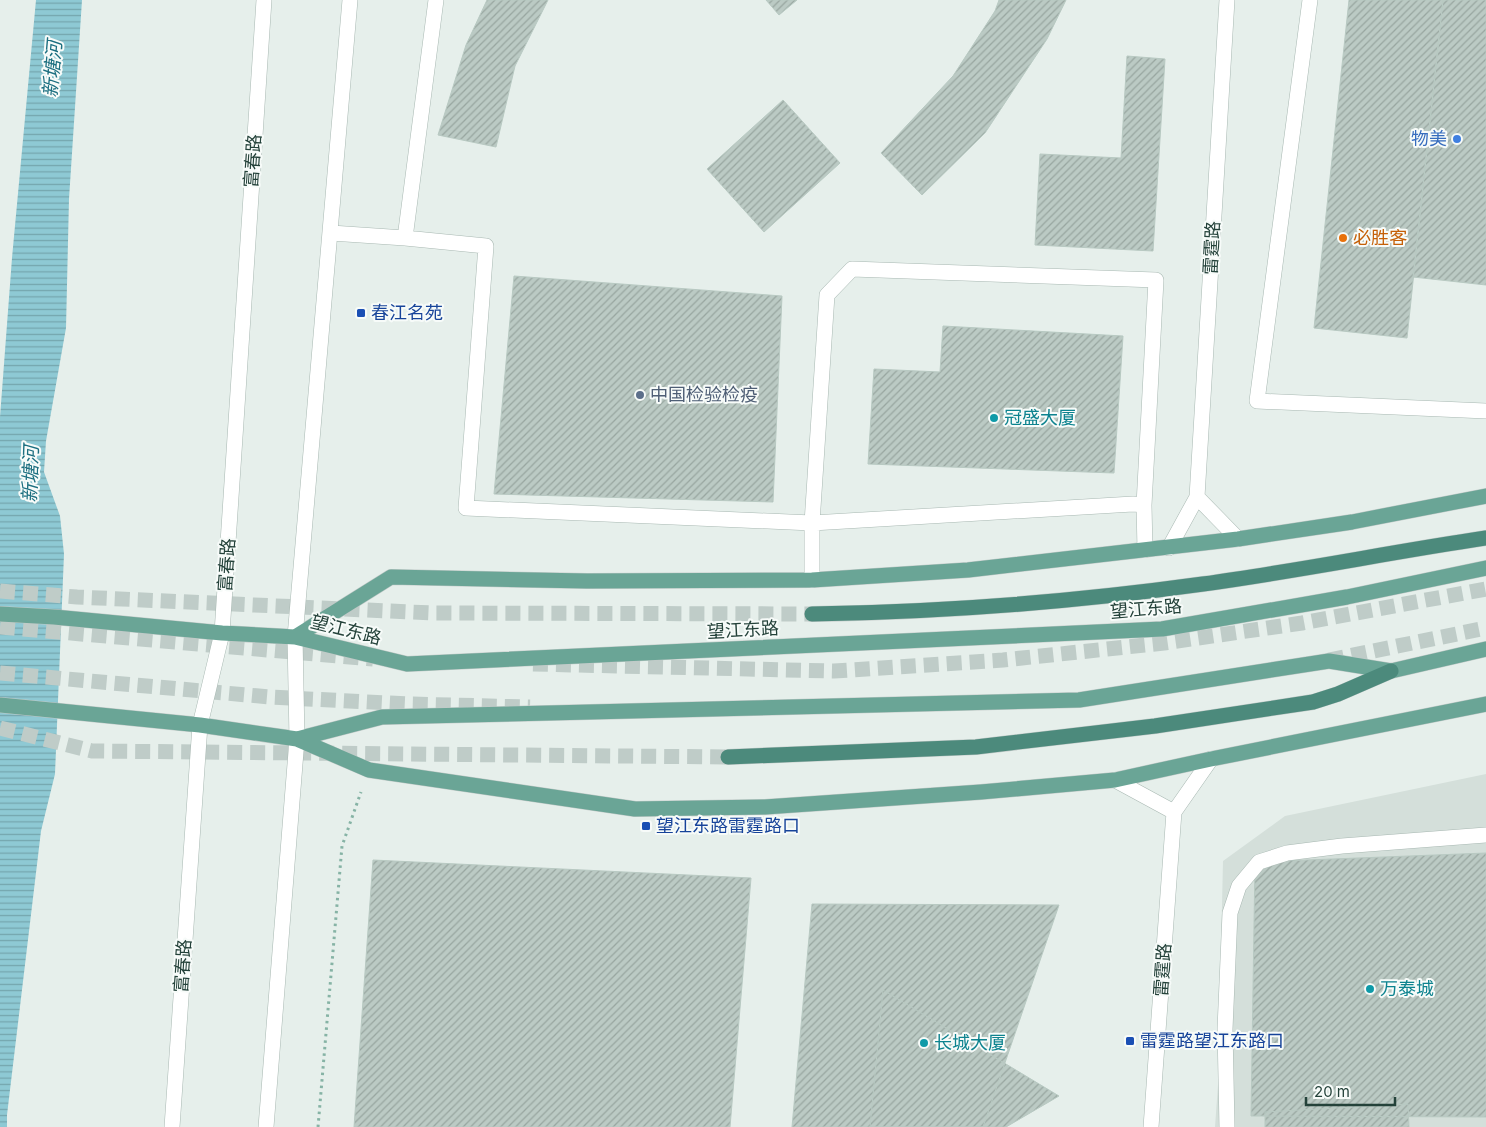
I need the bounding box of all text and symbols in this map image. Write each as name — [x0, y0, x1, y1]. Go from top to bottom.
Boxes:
water label: 新塘河 — [39, 36, 67, 98]
place label: 物美 — [1411, 128, 1447, 149]
street label: 富春路 — [240, 133, 265, 189]
marker: 物美 — [1451, 133, 1463, 145]
street label: 雷霆路 — [1200, 220, 1223, 275]
place label: 必胜客 — [1353, 227, 1407, 248]
marker: 必胜客 — [1337, 232, 1349, 244]
place label: 春江名苑 — [371, 302, 443, 323]
marker: 春江名苑 — [355, 307, 367, 319]
place label: 中国检验检疫 — [650, 384, 758, 405]
marker: 中国检验检疫 — [634, 389, 646, 401]
place label: 冠盛大厦 — [1004, 407, 1076, 428]
marker: 冠盛大厦 — [988, 412, 1000, 424]
water label: 新塘河 — [18, 441, 43, 503]
street label: 富春路 — [214, 537, 239, 593]
street label: 望江东路 — [1109, 595, 1183, 622]
street label: 望江东路 — [309, 611, 384, 648]
street label: 望江东路 — [706, 617, 779, 642]
place label: 望江东路雷霆路口 — [656, 815, 800, 836]
marker: 望江东路雷霆路口 — [640, 820, 652, 832]
street label: 富春路 — [170, 938, 195, 994]
street label: 雷霆路 — [1150, 942, 1175, 998]
place label: 万泰城 — [1380, 978, 1434, 999]
marker: 万泰城 — [1364, 983, 1376, 995]
place label: 雷霆路望江东路口 — [1140, 1030, 1284, 1051]
place label: 长城大厦 — [934, 1032, 1006, 1053]
marker: 雷霆路望江东路口 — [1124, 1035, 1136, 1047]
marker: 长城大厦 — [918, 1037, 930, 1049]
scale bar — [1306, 1074, 1395, 1106]
text: 20 m — [1314, 1082, 1350, 1101]

